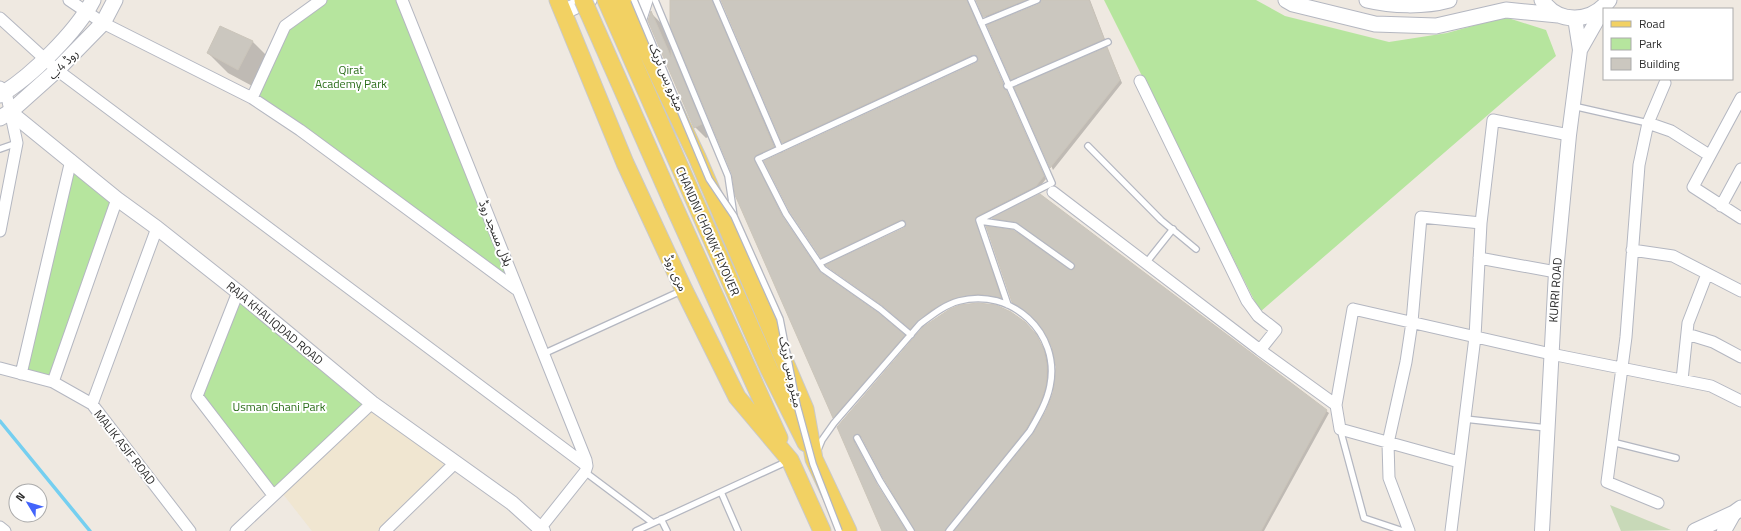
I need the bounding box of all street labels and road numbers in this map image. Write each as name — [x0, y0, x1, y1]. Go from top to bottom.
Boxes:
street label: میٹرو بس ٹریک — [644, 40, 690, 114]
street label: روڈ 4ب — [43, 44, 83, 84]
street label: CHANDNI CHOWK FLYOVER — [671, 163, 745, 299]
street label: ہلال مسجد روڈ — [474, 197, 518, 269]
street label: مری روڈ — [659, 252, 693, 294]
street label: KURRI ROAD — [1543, 257, 1567, 323]
street label: RAJA KHALIQDAD ROAD — [222, 277, 328, 370]
street label: میٹرو بس ٹریک — [774, 335, 808, 409]
street label: MALIK ASIF ROAD — [90, 405, 161, 489]

